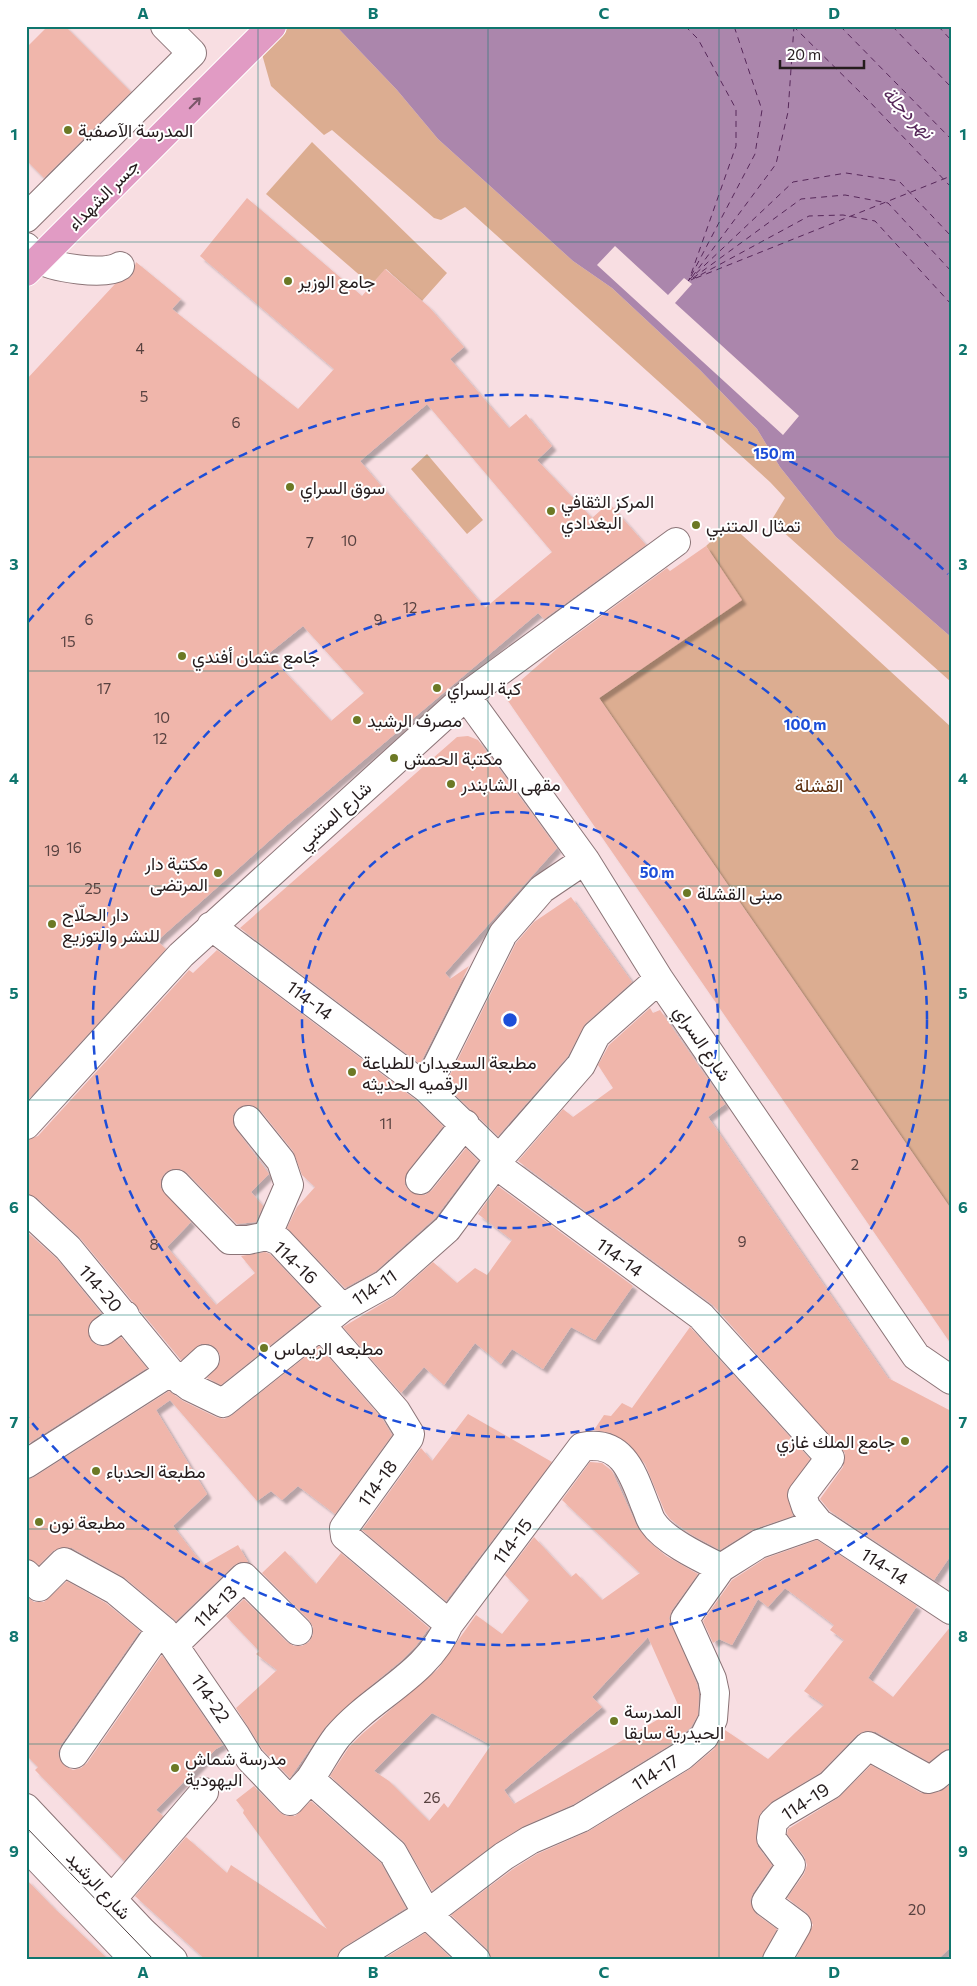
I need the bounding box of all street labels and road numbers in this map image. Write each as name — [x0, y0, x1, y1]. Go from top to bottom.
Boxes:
street label: جسر الشهداء — [63, 154, 144, 235]
street label: شارع المتنبي — [293, 776, 379, 858]
street label: 114-14 — [282, 975, 338, 1025]
street label: شارع السراي — [665, 1001, 736, 1088]
street label: 114-14 — [592, 1233, 648, 1281]
street label: 114-16 — [270, 1236, 322, 1288]
street label: 114-20 — [74, 1260, 128, 1316]
street label: 114-11 — [347, 1264, 401, 1310]
street label: 114-18 — [353, 1455, 401, 1511]
street label: 114-15 — [488, 1514, 536, 1568]
street label: 114-14 — [857, 1543, 913, 1590]
street label: 114-13 — [189, 1580, 241, 1632]
street label: 114-22 — [187, 1670, 235, 1726]
street label: 114-17 — [628, 1749, 682, 1795]
street label: 114-19 — [777, 1777, 833, 1825]
street label: شارع الرشيد — [61, 1846, 136, 1925]

